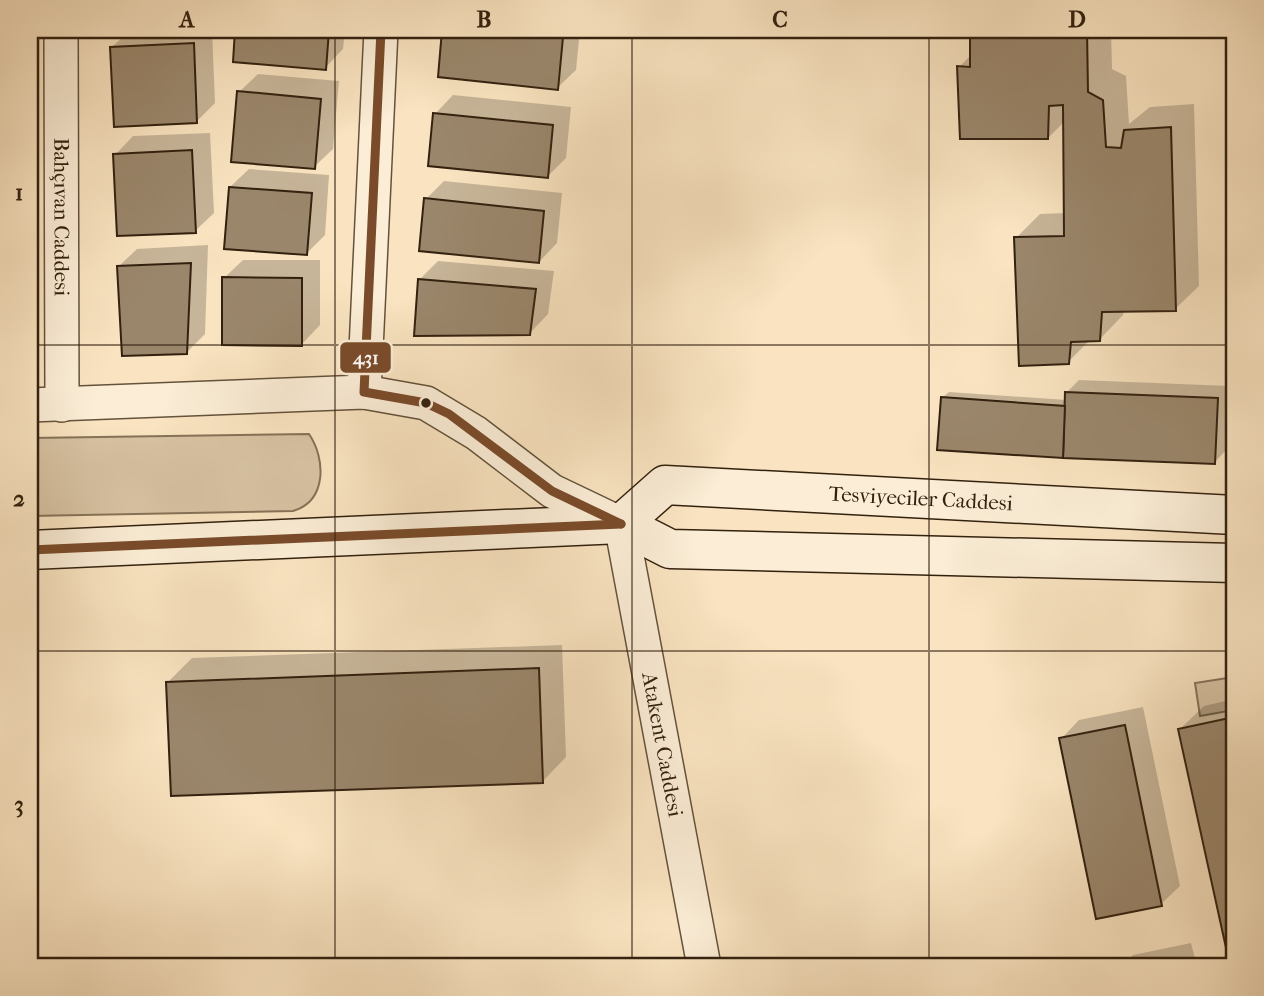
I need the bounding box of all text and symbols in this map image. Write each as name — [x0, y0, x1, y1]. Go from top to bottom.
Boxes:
text: A — [178, 6, 196, 33]
text: B — [477, 6, 492, 33]
text: C — [772, 6, 788, 33]
text: D — [1068, 6, 1086, 33]
street label: Bahçıvan Caddesi — [49, 138, 74, 296]
text: 1 — [15, 179, 23, 206]
line badge: 431 — [339, 341, 392, 374]
text: 431 — [352, 347, 379, 369]
unlabelled marker — [419, 396, 433, 410]
street label: Tesviyeciler Caddesi — [828, 482, 1013, 515]
text: 2 — [13, 485, 25, 512]
street label: Atakent Caddesi — [637, 669, 688, 819]
text: 3 — [14, 791, 24, 818]

